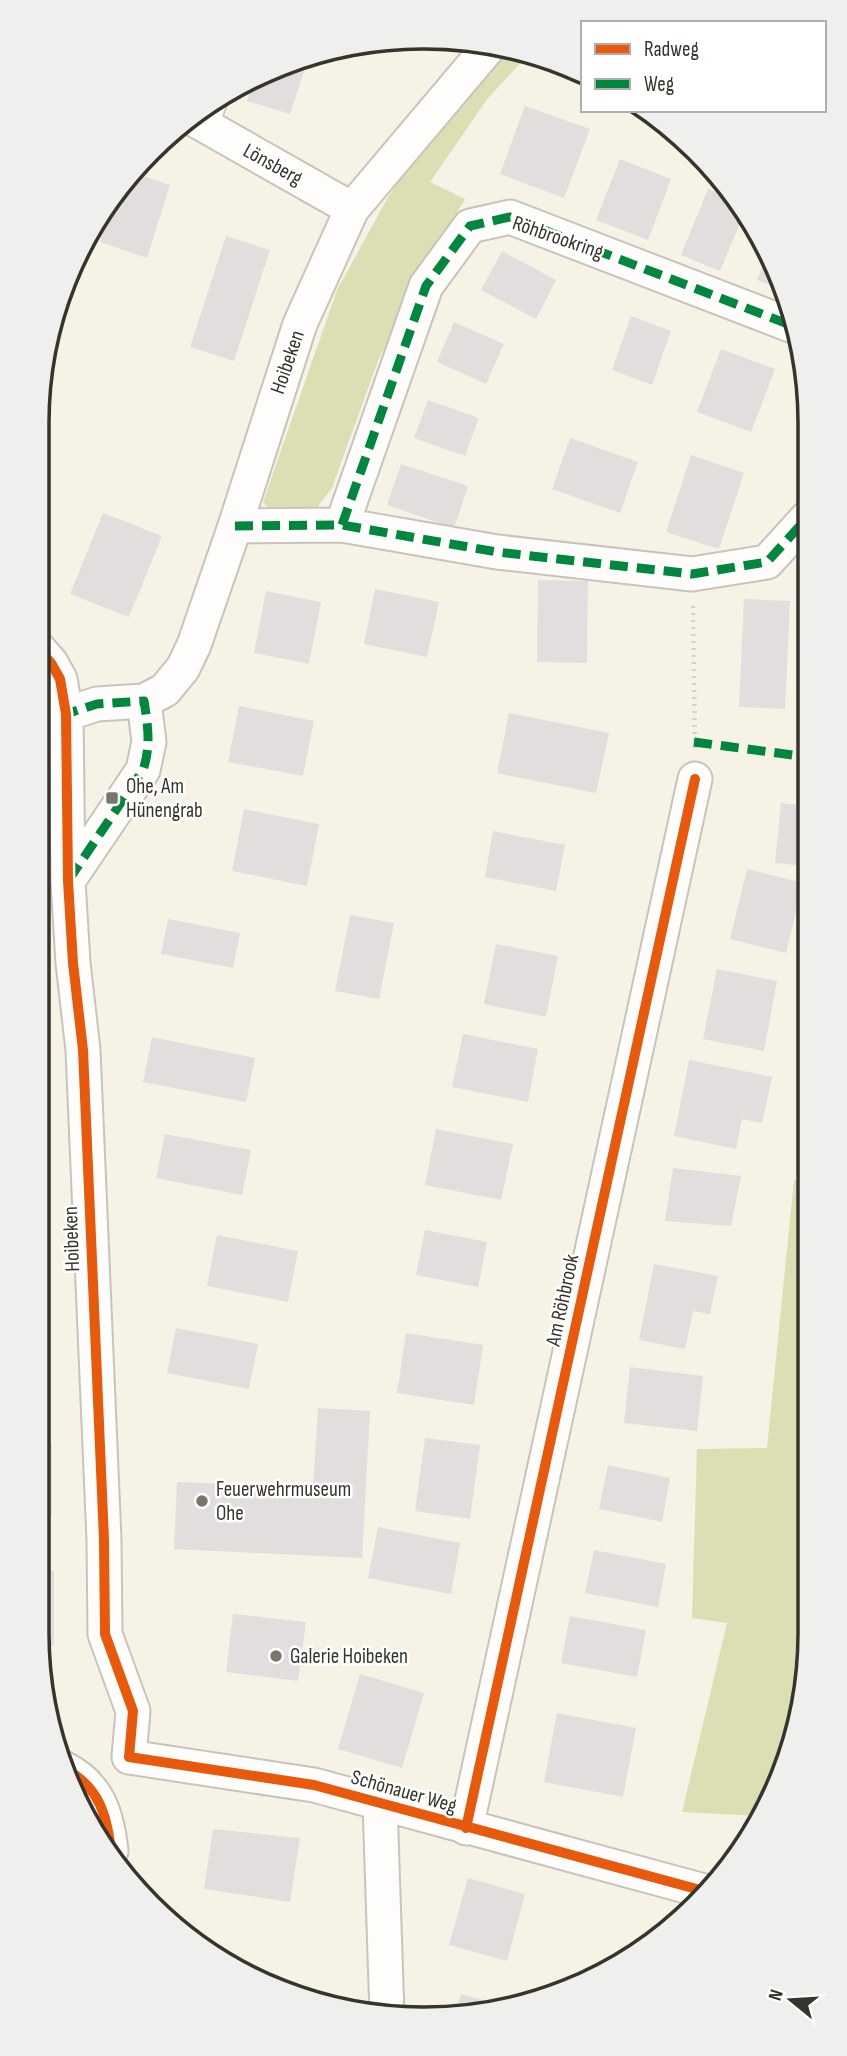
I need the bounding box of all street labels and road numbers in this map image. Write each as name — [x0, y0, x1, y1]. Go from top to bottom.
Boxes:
street label: Lönsberg — [239, 138, 307, 191]
street label: Röhbrookring — [509, 210, 606, 265]
street label: Hoibeken — [265, 327, 310, 397]
street label: Hoibeken — [58, 1206, 85, 1272]
street label: Am Röhbrook — [540, 1252, 584, 1349]
street label: Schönauer Weg — [348, 1764, 460, 1819]

